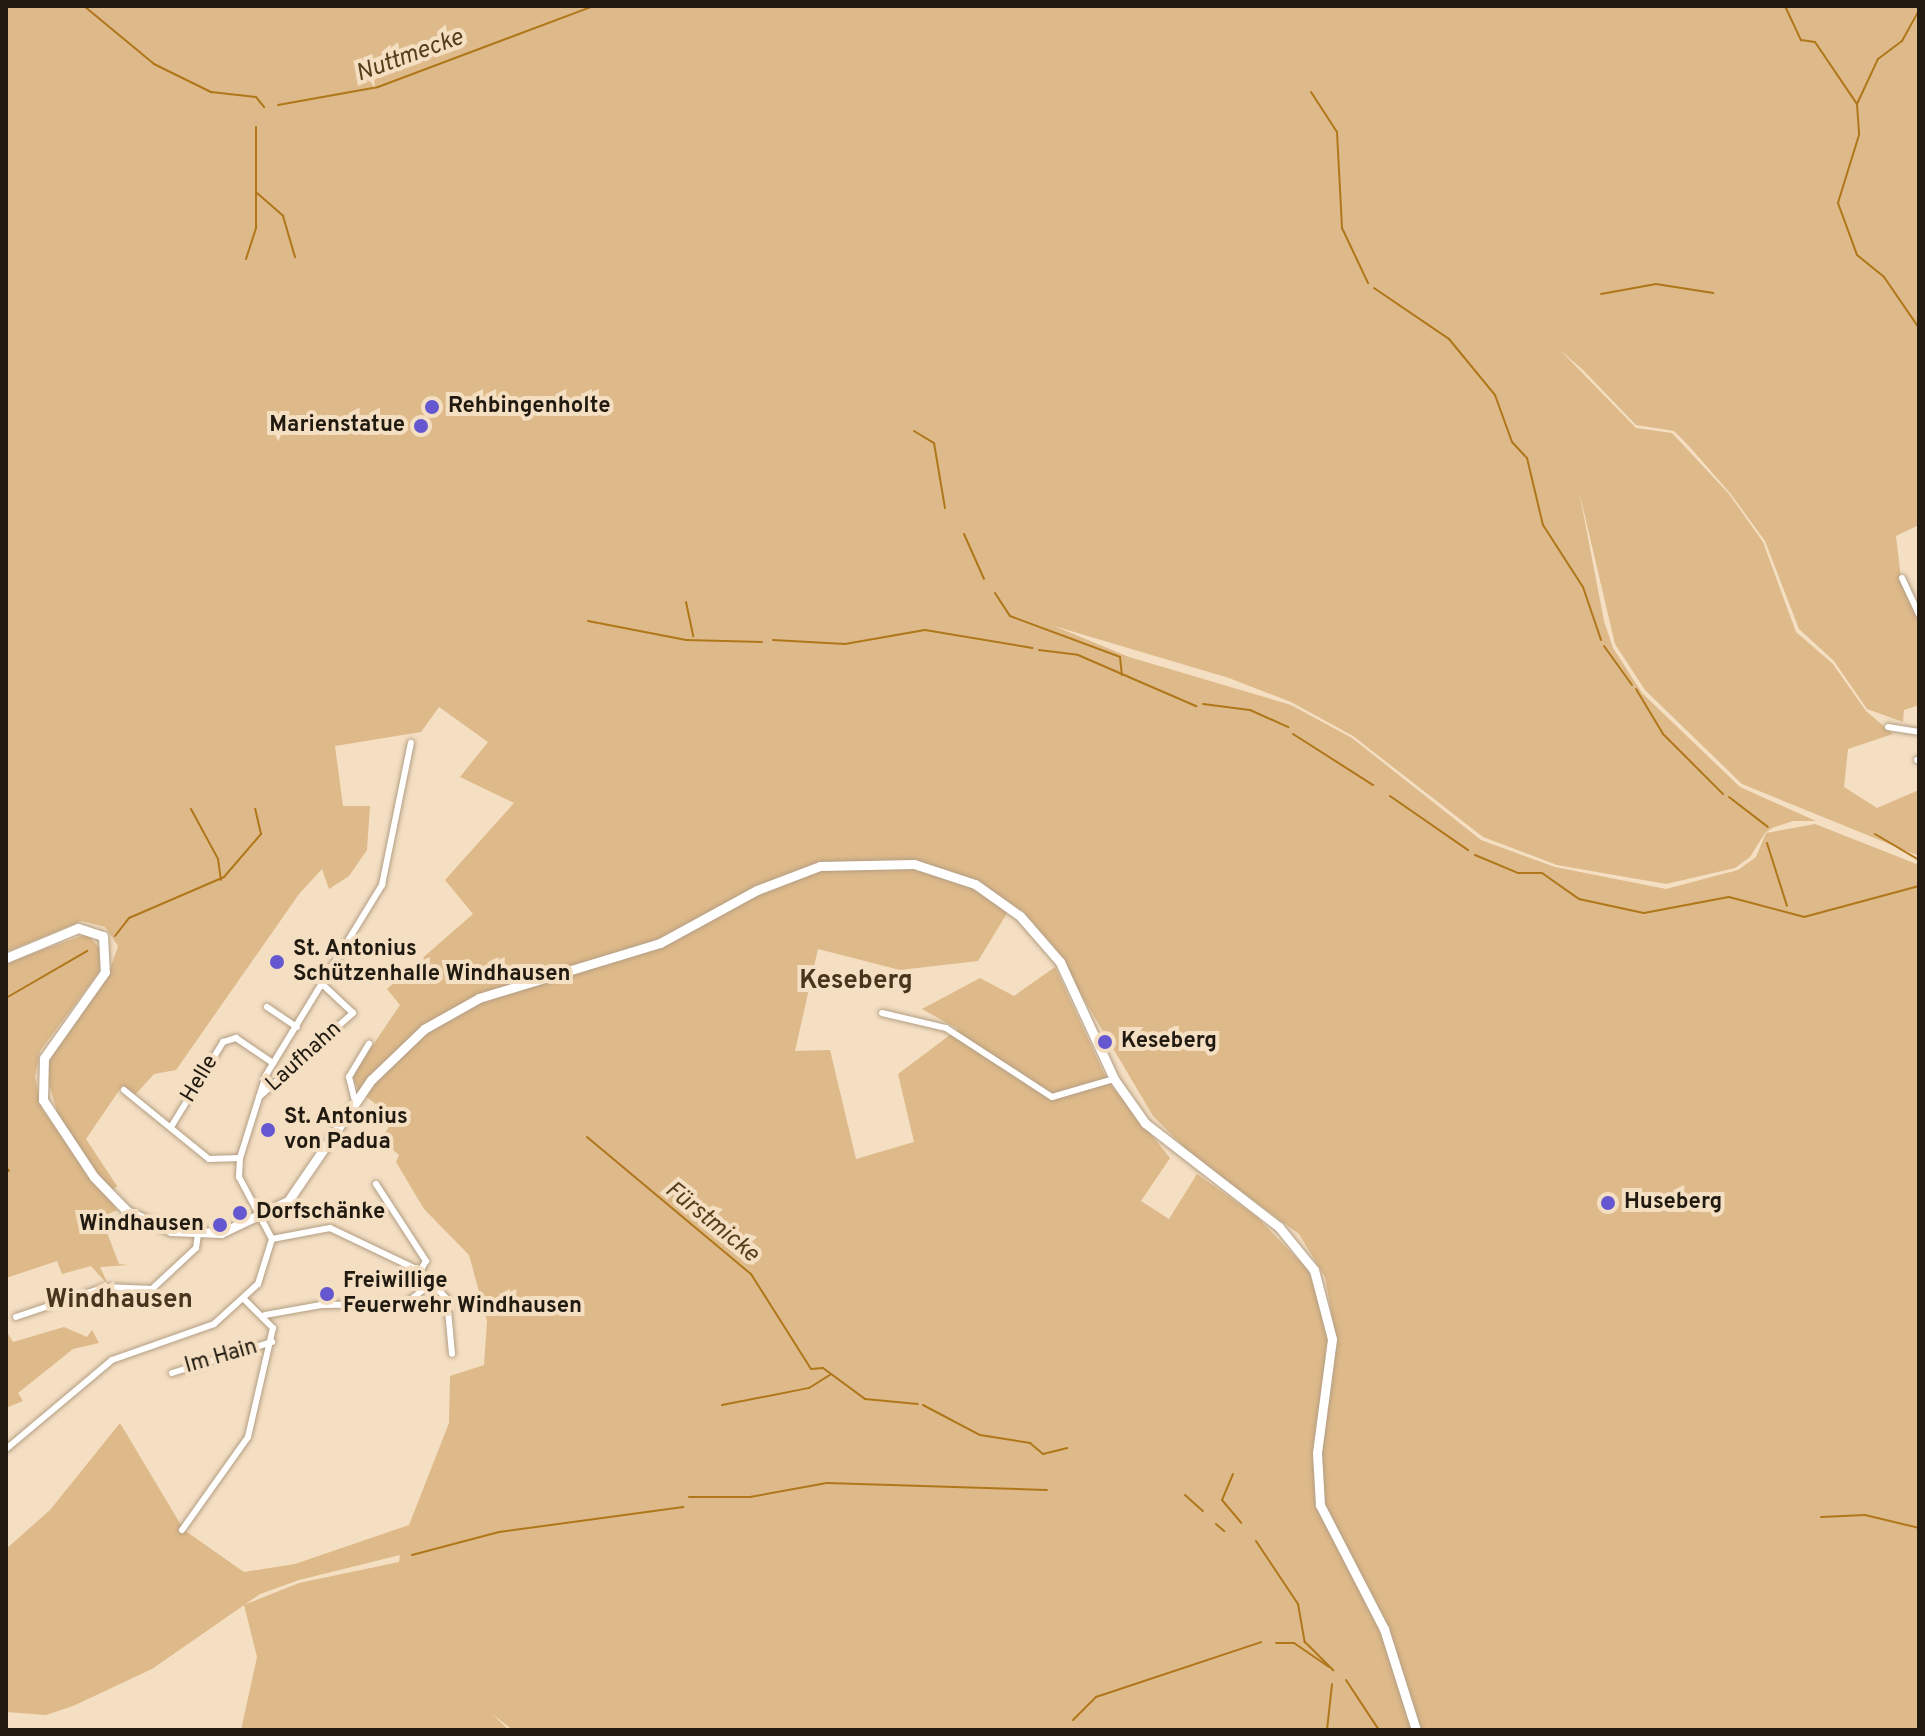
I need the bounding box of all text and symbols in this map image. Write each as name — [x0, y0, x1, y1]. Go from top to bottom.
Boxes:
water label: Nuttmecke — [352, 24, 468, 90]
place label: Rehbingenholte — [448, 394, 610, 420]
marker: Rehbingenholte — [423, 398, 441, 416]
place label: Marienstatue — [269, 413, 405, 439]
marker: Marienstatue — [412, 417, 430, 435]
place label: St. Antonius Schützenhalle Windhausen — [293, 936, 570, 988]
marker: St. Antonius Schützenhalle Windhausen — [268, 953, 286, 971]
district label: Keseberg — [799, 966, 913, 998]
street label: Laufhahn — [261, 1016, 347, 1098]
place label: Keseberg — [1121, 1029, 1217, 1055]
marker: Keseberg — [1096, 1033, 1114, 1051]
street label: Helle — [176, 1050, 224, 1108]
place label: St. Antonius von Padua — [284, 1104, 409, 1156]
marker: St. Antonius von Padua — [259, 1121, 277, 1139]
water label: Fürstmicke — [658, 1176, 764, 1270]
place label: Huseberg — [1624, 1190, 1722, 1216]
marker: Huseberg — [1599, 1194, 1617, 1212]
place label: Dorfschänke — [256, 1200, 385, 1226]
marker: Dorfschänke — [231, 1204, 249, 1222]
place label: Windhausen — [79, 1212, 204, 1238]
marker: Windhausen — [211, 1216, 229, 1234]
place label: Freiwillige Feuerwehr Windhausen — [343, 1268, 582, 1320]
district label: Windhausen — [45, 1285, 193, 1317]
marker: Freiwillige Feuerwehr Windhausen — [318, 1285, 336, 1303]
street label: Im Hain — [182, 1334, 260, 1380]

